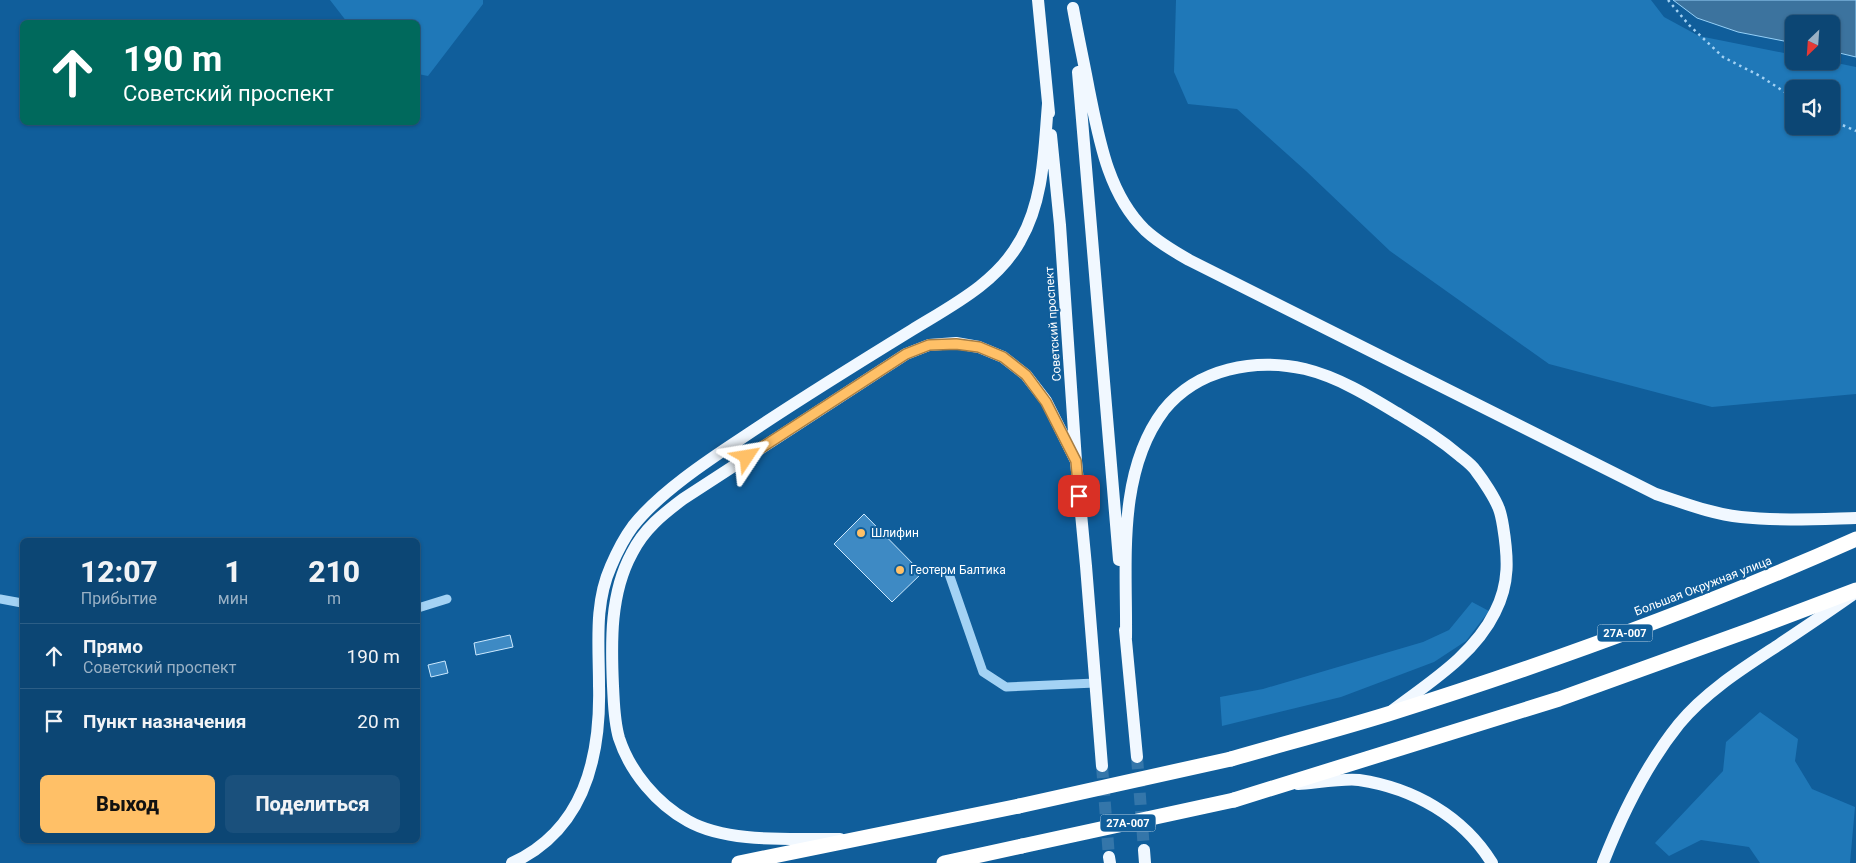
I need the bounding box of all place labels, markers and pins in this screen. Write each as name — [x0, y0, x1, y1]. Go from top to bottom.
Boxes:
pin — [1058, 475, 1100, 517]
place label: Шлифин — [871, 526, 919, 540]
marker: Шлифин — [855, 527, 867, 539]
place label: Геотерм Балтика — [910, 563, 1006, 577]
marker: Геотерм Балтика — [894, 564, 906, 576]

